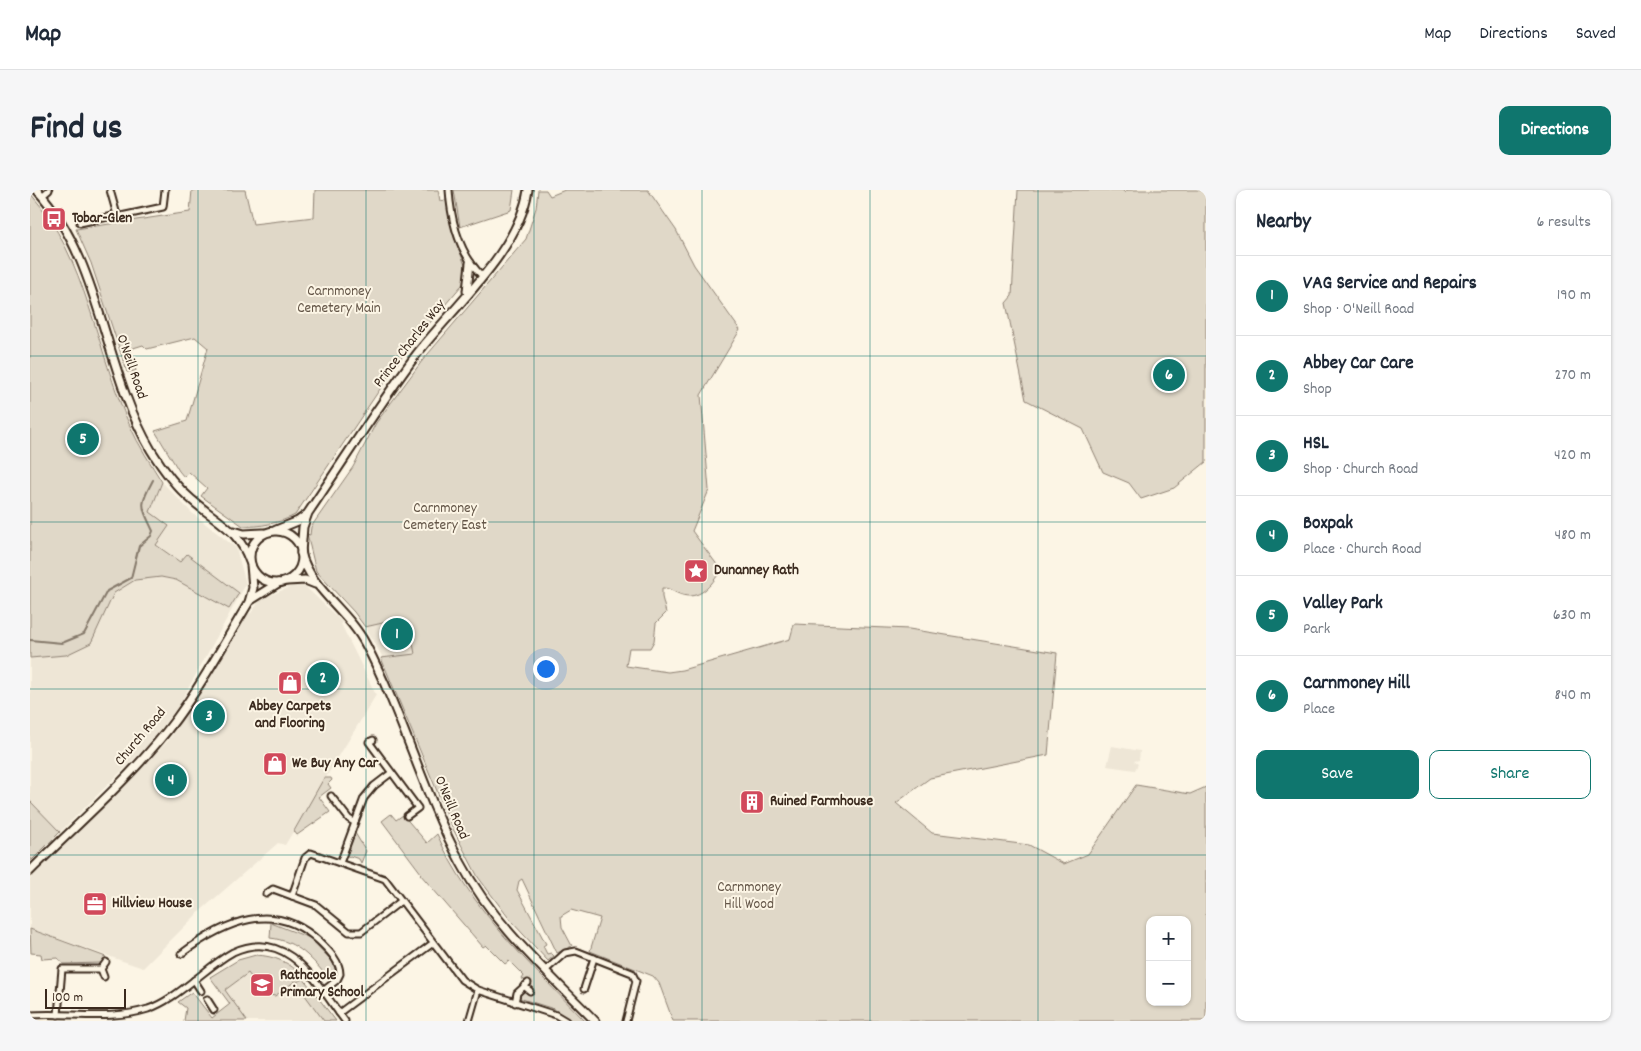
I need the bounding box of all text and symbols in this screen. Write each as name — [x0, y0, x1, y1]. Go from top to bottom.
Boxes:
text: Map — [25, 18, 61, 52]
text: Map — [1424, 22, 1451, 47]
text: Directions — [1479, 22, 1548, 47]
text: Saved — [1576, 22, 1616, 47]
text: Find us — [30, 105, 122, 155]
button: Directions — [1499, 106, 1611, 155]
bus stop icon: Tobar-Glen — [41, 206, 67, 232]
place label: Tobar-Glen — [72, 208, 132, 230]
text: Nearby — [1256, 208, 1311, 238]
text: 6 results — [1536, 211, 1591, 234]
text: VAG Service and Repairs — [1303, 271, 1477, 298]
park label: Carnmoney Cemetery Main — [297, 281, 381, 320]
text: 1 — [1270, 284, 1274, 307]
text: 190 m — [1557, 284, 1591, 307]
street label: Prince Charles Way — [369, 294, 452, 393]
text: Shop · O'Neill Road — [1303, 298, 1414, 321]
street label: O'Neill Road — [110, 332, 152, 402]
text: Abbey Car Care — [1303, 351, 1414, 378]
pin: 6 — [1153, 356, 1185, 394]
text: 2 — [1269, 364, 1276, 387]
text: 270 m — [1555, 364, 1591, 387]
text: Shop — [1303, 378, 1332, 401]
pin: 5 — [67, 420, 99, 458]
text: HSL — [1303, 431, 1329, 458]
text: 3 — [1268, 444, 1276, 467]
text: 420 m — [1554, 444, 1591, 467]
text: Shop · Church Road — [1303, 458, 1418, 481]
park label: Carnmoney Cemetery East — [403, 498, 487, 537]
text: Boxpak — [1303, 511, 1353, 538]
text: 4 — [1269, 524, 1275, 547]
text: 480 m — [1555, 524, 1591, 547]
text: Place · Church Road — [1303, 538, 1421, 561]
place icon: Dunanney Rath — [683, 558, 709, 584]
place label: Dunanney Rath — [714, 560, 799, 582]
text: Valley Park — [1303, 591, 1383, 618]
text: 5 — [1268, 604, 1276, 627]
text: 630 m — [1553, 604, 1591, 627]
pin: 1 — [381, 615, 413, 653]
text: Park — [1303, 618, 1330, 641]
your location — [533, 656, 559, 682]
pin: 2 — [307, 659, 339, 697]
shop icon: Abbey Carpets and Flooring — [277, 670, 303, 696]
text: Carnmoney Hill — [1303, 671, 1410, 698]
text: 6 — [1268, 684, 1276, 707]
text: 840 m — [1555, 684, 1591, 707]
place label: Abbey Carpets and Flooring — [249, 696, 331, 735]
pin: 3 — [193, 697, 225, 735]
text: Place — [1303, 698, 1335, 721]
street label: Church Road — [110, 703, 172, 771]
button: Save — [1256, 750, 1419, 799]
button: Share — [1429, 750, 1591, 799]
shop icon: We Buy Any Car — [262, 751, 288, 777]
place label: We Buy Any Car — [292, 753, 379, 775]
pin: 4 — [155, 761, 187, 799]
street label: O'Neill Road — [428, 773, 474, 843]
building icon: Ruined Farmhouse — [739, 789, 765, 815]
place label: Ruined Farmhouse — [770, 791, 873, 813]
park label: Carnmoney Hill Wood — [717, 877, 782, 916]
office icon: Hillview House — [82, 891, 108, 917]
place label: Hillview House — [112, 893, 192, 915]
map controls — [1146, 916, 1191, 1006]
button: + — [1146, 916, 1191, 961]
button: − — [1146, 961, 1191, 1006]
place label: Rathcoole Primary School — [280, 965, 364, 1004]
school or university icon: Rathcoole Primary School — [249, 972, 275, 998]
scale bar — [45, 986, 126, 1009]
text: 100 m — [52, 988, 83, 1008]

